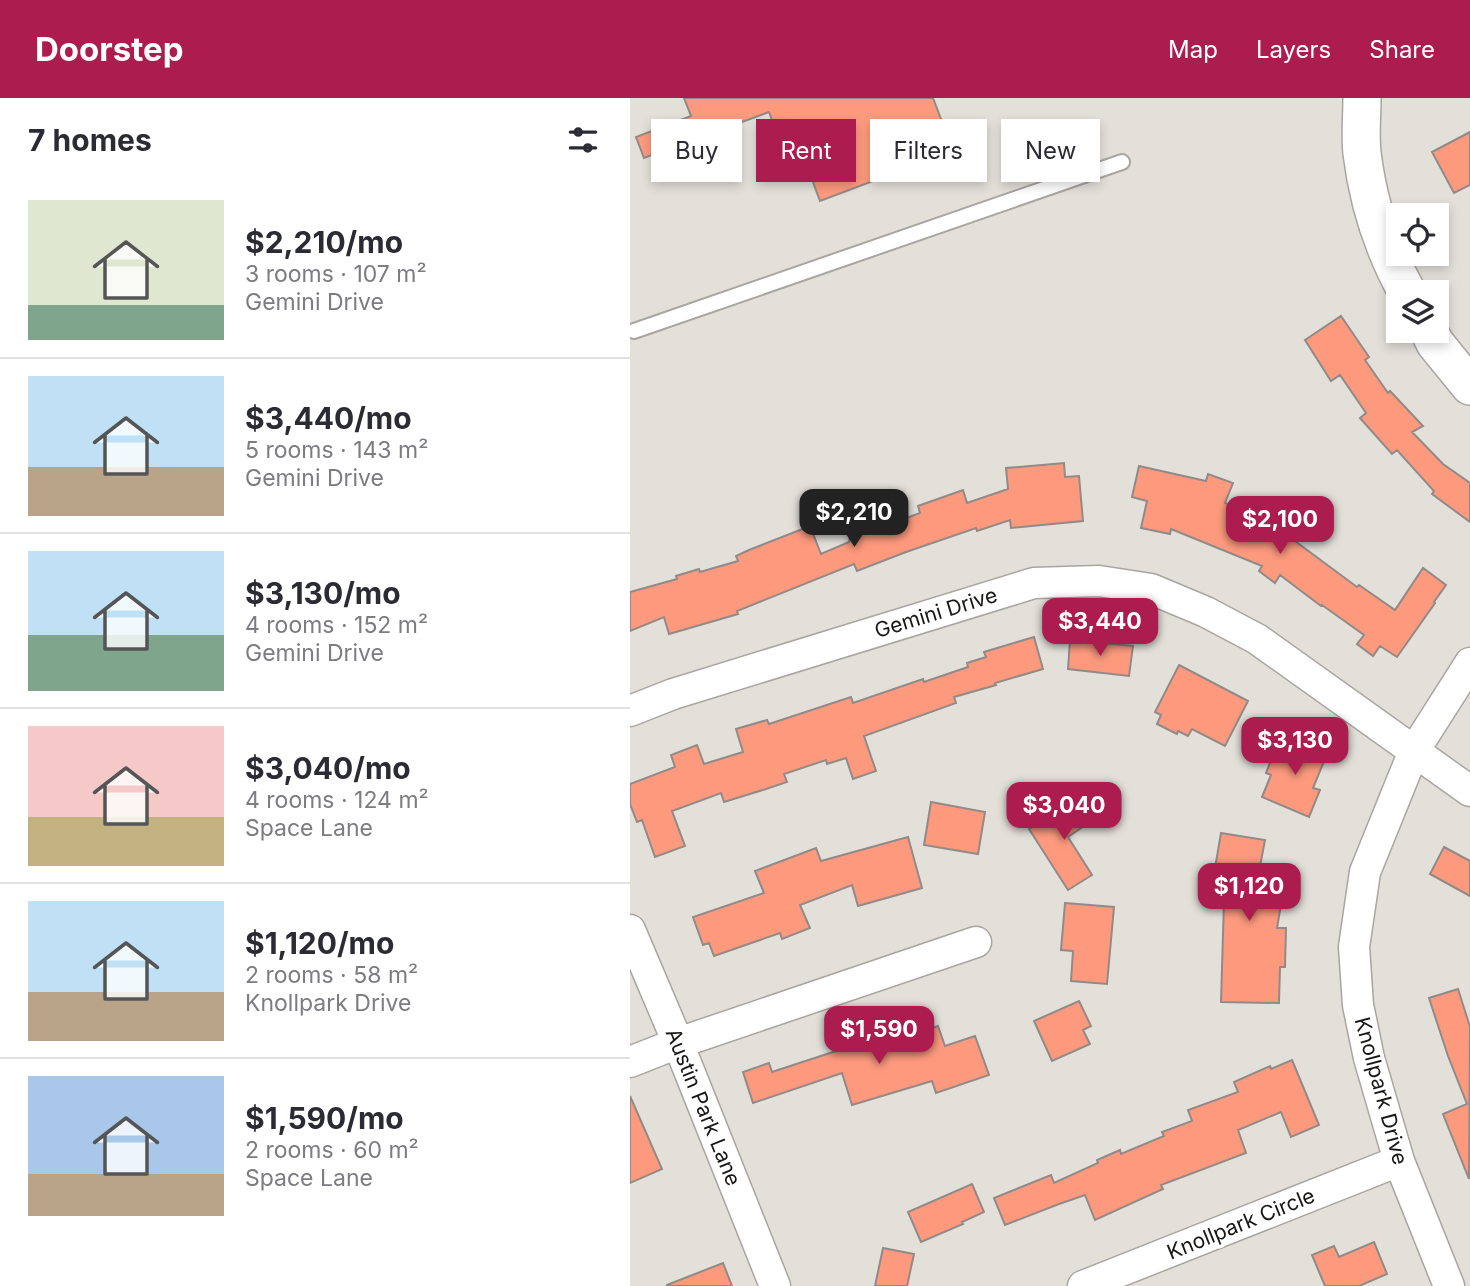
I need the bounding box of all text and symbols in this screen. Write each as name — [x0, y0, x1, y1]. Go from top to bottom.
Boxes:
text: Doorstep — [35, 29, 183, 69]
text: Map — [1168, 35, 1218, 64]
text: Layers — [1256, 35, 1331, 64]
text: Share — [1369, 35, 1435, 64]
chip: Buy — [651, 119, 742, 182]
chip: Rent — [756, 119, 856, 182]
chip: Filters — [870, 119, 987, 182]
chip: New — [1001, 119, 1100, 182]
icon: filters — [564, 121, 602, 159]
text: 7 homes — [28, 122, 152, 158]
map controls — [1386, 203, 1449, 343]
button: locate — [1386, 203, 1449, 266]
text: $2,210/mo — [245, 224, 403, 260]
icon: home — [84, 228, 168, 312]
text: 3 rooms · 107 m² — [245, 260, 427, 288]
button: layers — [1386, 280, 1449, 343]
text: Gemini Drive — [245, 288, 384, 316]
text: $3,440/mo — [245, 400, 412, 436]
icon: home — [84, 404, 168, 488]
text: 5 rooms · 143 m² — [245, 436, 428, 464]
text: Gemini Drive — [245, 464, 384, 492]
pin: $2,210 — [797, 490, 911, 549]
pin: $2,100 — [1223, 496, 1337, 556]
text: $2,210 — [815, 498, 893, 526]
text: $2,100 — [1242, 505, 1318, 533]
text: $3,130/mo — [245, 575, 401, 611]
icon: home — [84, 579, 168, 663]
street label: Gemini Drive — [872, 582, 1000, 643]
pin: $3,440 — [1043, 598, 1157, 658]
text: $3,440 — [1058, 607, 1142, 635]
text: 4 rooms · 152 m² — [245, 611, 428, 639]
text: Gemini Drive — [245, 639, 384, 667]
pin: $3,130 — [1238, 718, 1352, 777]
text: $3,130 — [1257, 726, 1333, 754]
text: $3,040/mo — [245, 750, 411, 786]
icon: home — [84, 754, 168, 838]
pin: $3,040 — [1007, 782, 1121, 842]
text: 4 rooms · 124 m² — [245, 786, 429, 814]
text: $3,040 — [1022, 791, 1106, 819]
text: Space Lane — [245, 814, 373, 842]
pin: $1,120 — [1192, 864, 1306, 923]
text: $1,120 — [1214, 872, 1284, 900]
text: $1,120/mo — [245, 925, 394, 961]
icon: home — [84, 929, 168, 1013]
text: 2 rooms · 58 m² — [245, 961, 418, 989]
text: Knollpark Drive — [245, 989, 411, 1017]
pin: $1,590 — [822, 1006, 936, 1066]
street label: Knollpark Drive — [1350, 1014, 1413, 1167]
text: $1,590 — [840, 1015, 918, 1043]
street label: Austin Park Lane — [661, 1025, 746, 1189]
text: $1,590/mo — [245, 1100, 404, 1136]
icon: home — [84, 1104, 168, 1188]
text: 2 rooms · 60 m² — [245, 1136, 419, 1164]
text: Space Lane — [245, 1164, 373, 1192]
street label: Knollpark Circle — [1163, 1183, 1318, 1265]

